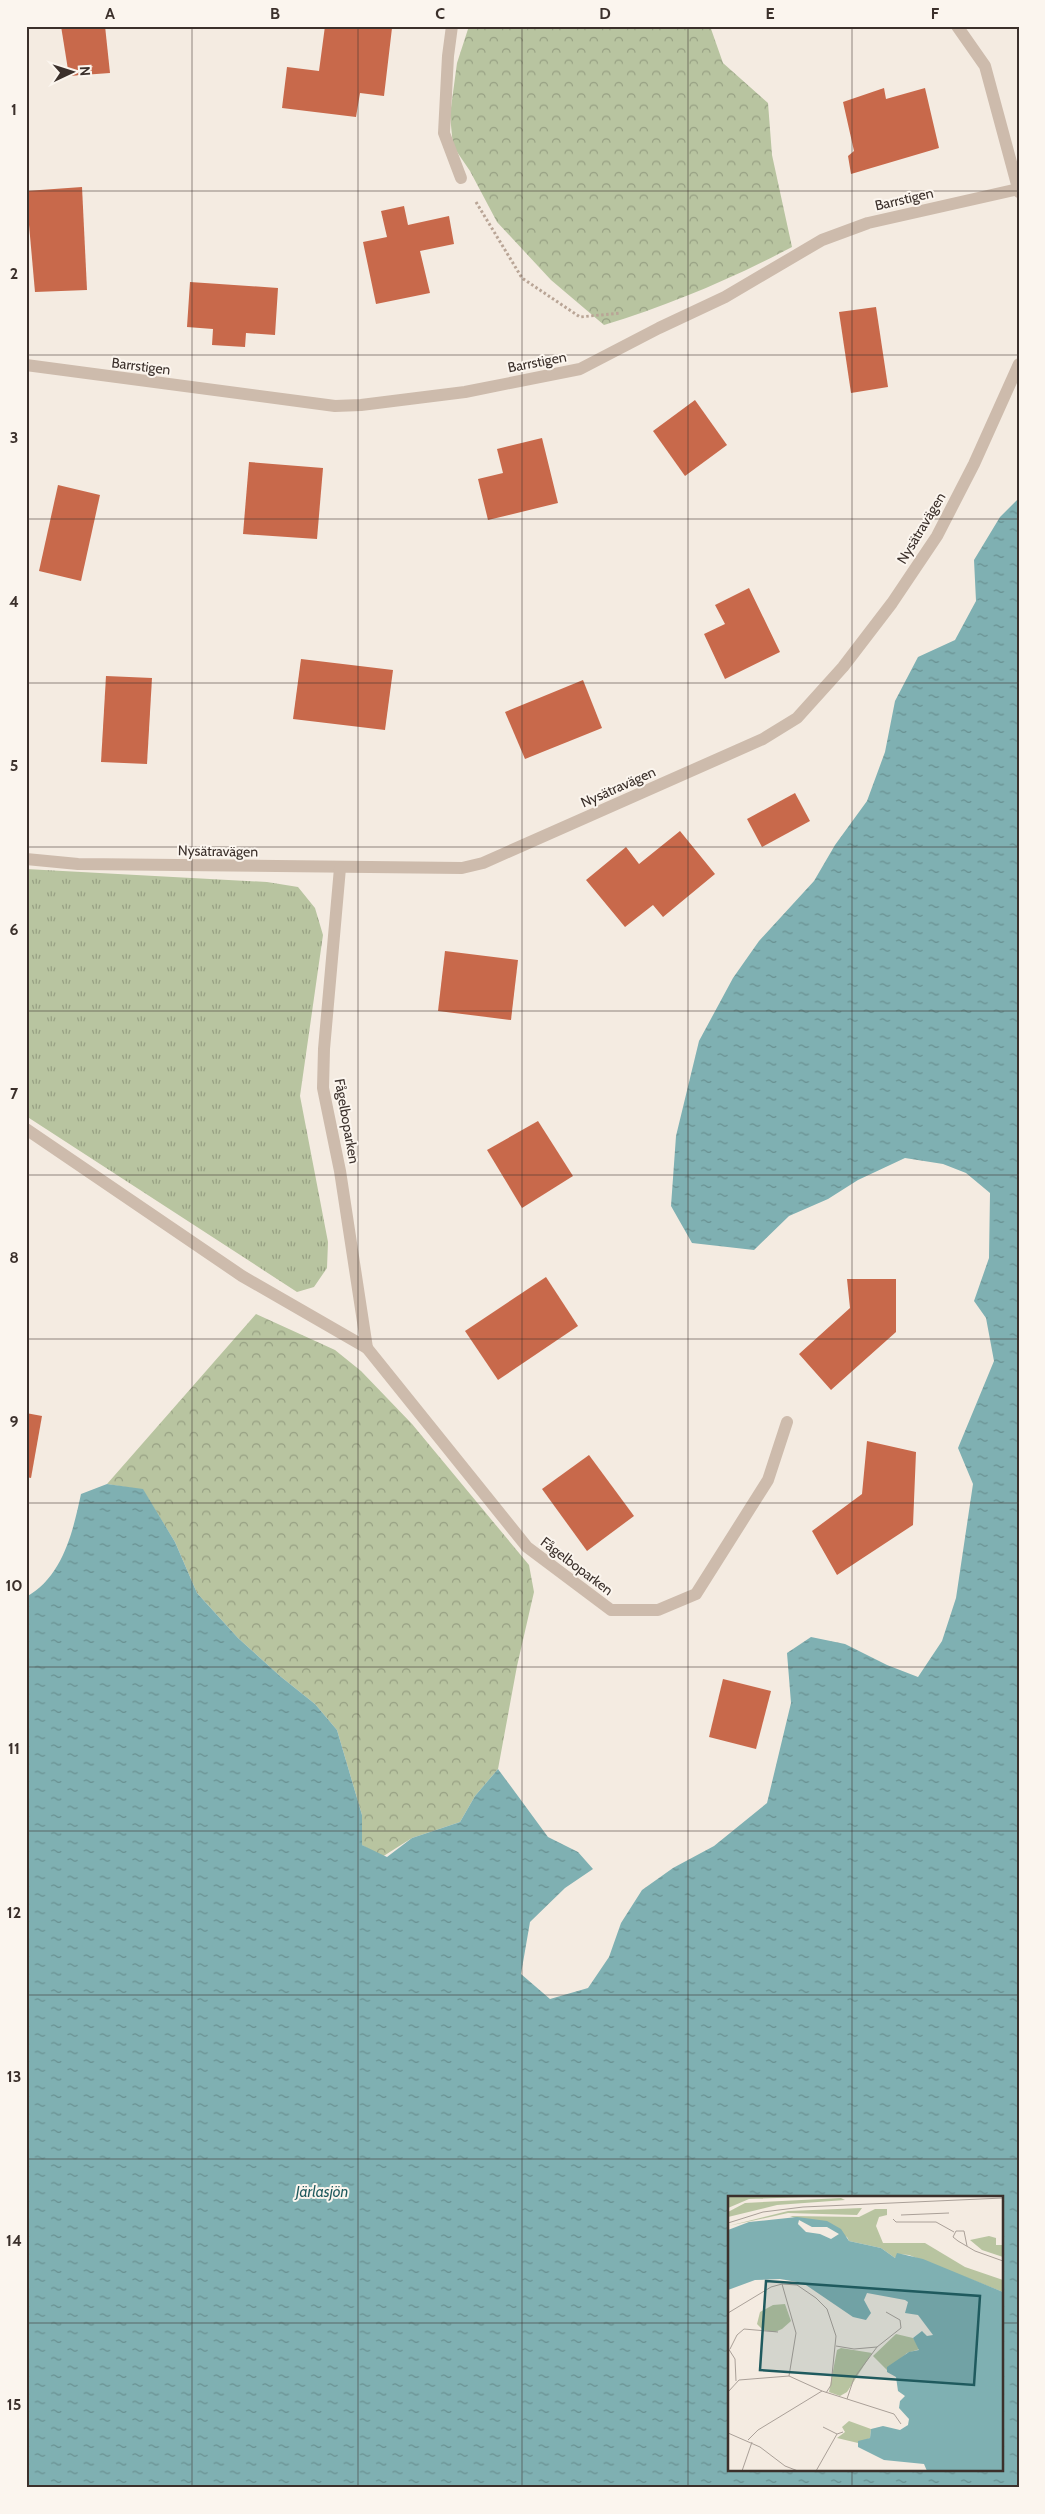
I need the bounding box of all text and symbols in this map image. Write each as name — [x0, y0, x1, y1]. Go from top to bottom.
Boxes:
text: A — [105, 4, 115, 23]
text: B — [270, 4, 280, 23]
text: C — [435, 4, 445, 23]
text: D — [599, 4, 611, 23]
text: E — [765, 4, 775, 23]
text: F — [931, 4, 940, 23]
north arrow — [48, 48, 98, 98]
text: N — [76, 66, 94, 77]
text: 1 — [11, 100, 17, 119]
street label: Barrstigen — [873, 184, 935, 214]
text: 2 — [10, 264, 18, 283]
street label: Barrstigen — [506, 347, 568, 376]
street label: Barrstigen — [110, 353, 172, 379]
text: 3 — [10, 428, 18, 447]
street label: Nysätravägen — [893, 489, 949, 567]
text: 4 — [9, 592, 19, 611]
text: 5 — [10, 756, 18, 775]
street label: Nysätravägen — [578, 762, 658, 812]
street label: Nysätravägen — [178, 841, 258, 861]
text: 6 — [10, 920, 19, 939]
street label: Fågelboparken — [331, 1077, 363, 1165]
text: 7 — [10, 1084, 19, 1103]
text: 8 — [9, 1248, 19, 1267]
text: 9 — [10, 1412, 19, 1431]
street label: Fågelboparken — [537, 1533, 617, 1599]
text: 10 — [5, 1576, 23, 1595]
text: 11 — [8, 1739, 20, 1758]
text: 12 — [7, 1903, 21, 1922]
text: 13 — [7, 2067, 21, 2086]
water label: Järlasjön — [294, 2183, 348, 2201]
inset map — [728, 2196, 1002, 2472]
text: 14 — [6, 2231, 22, 2250]
text: 15 — [7, 2395, 21, 2414]

